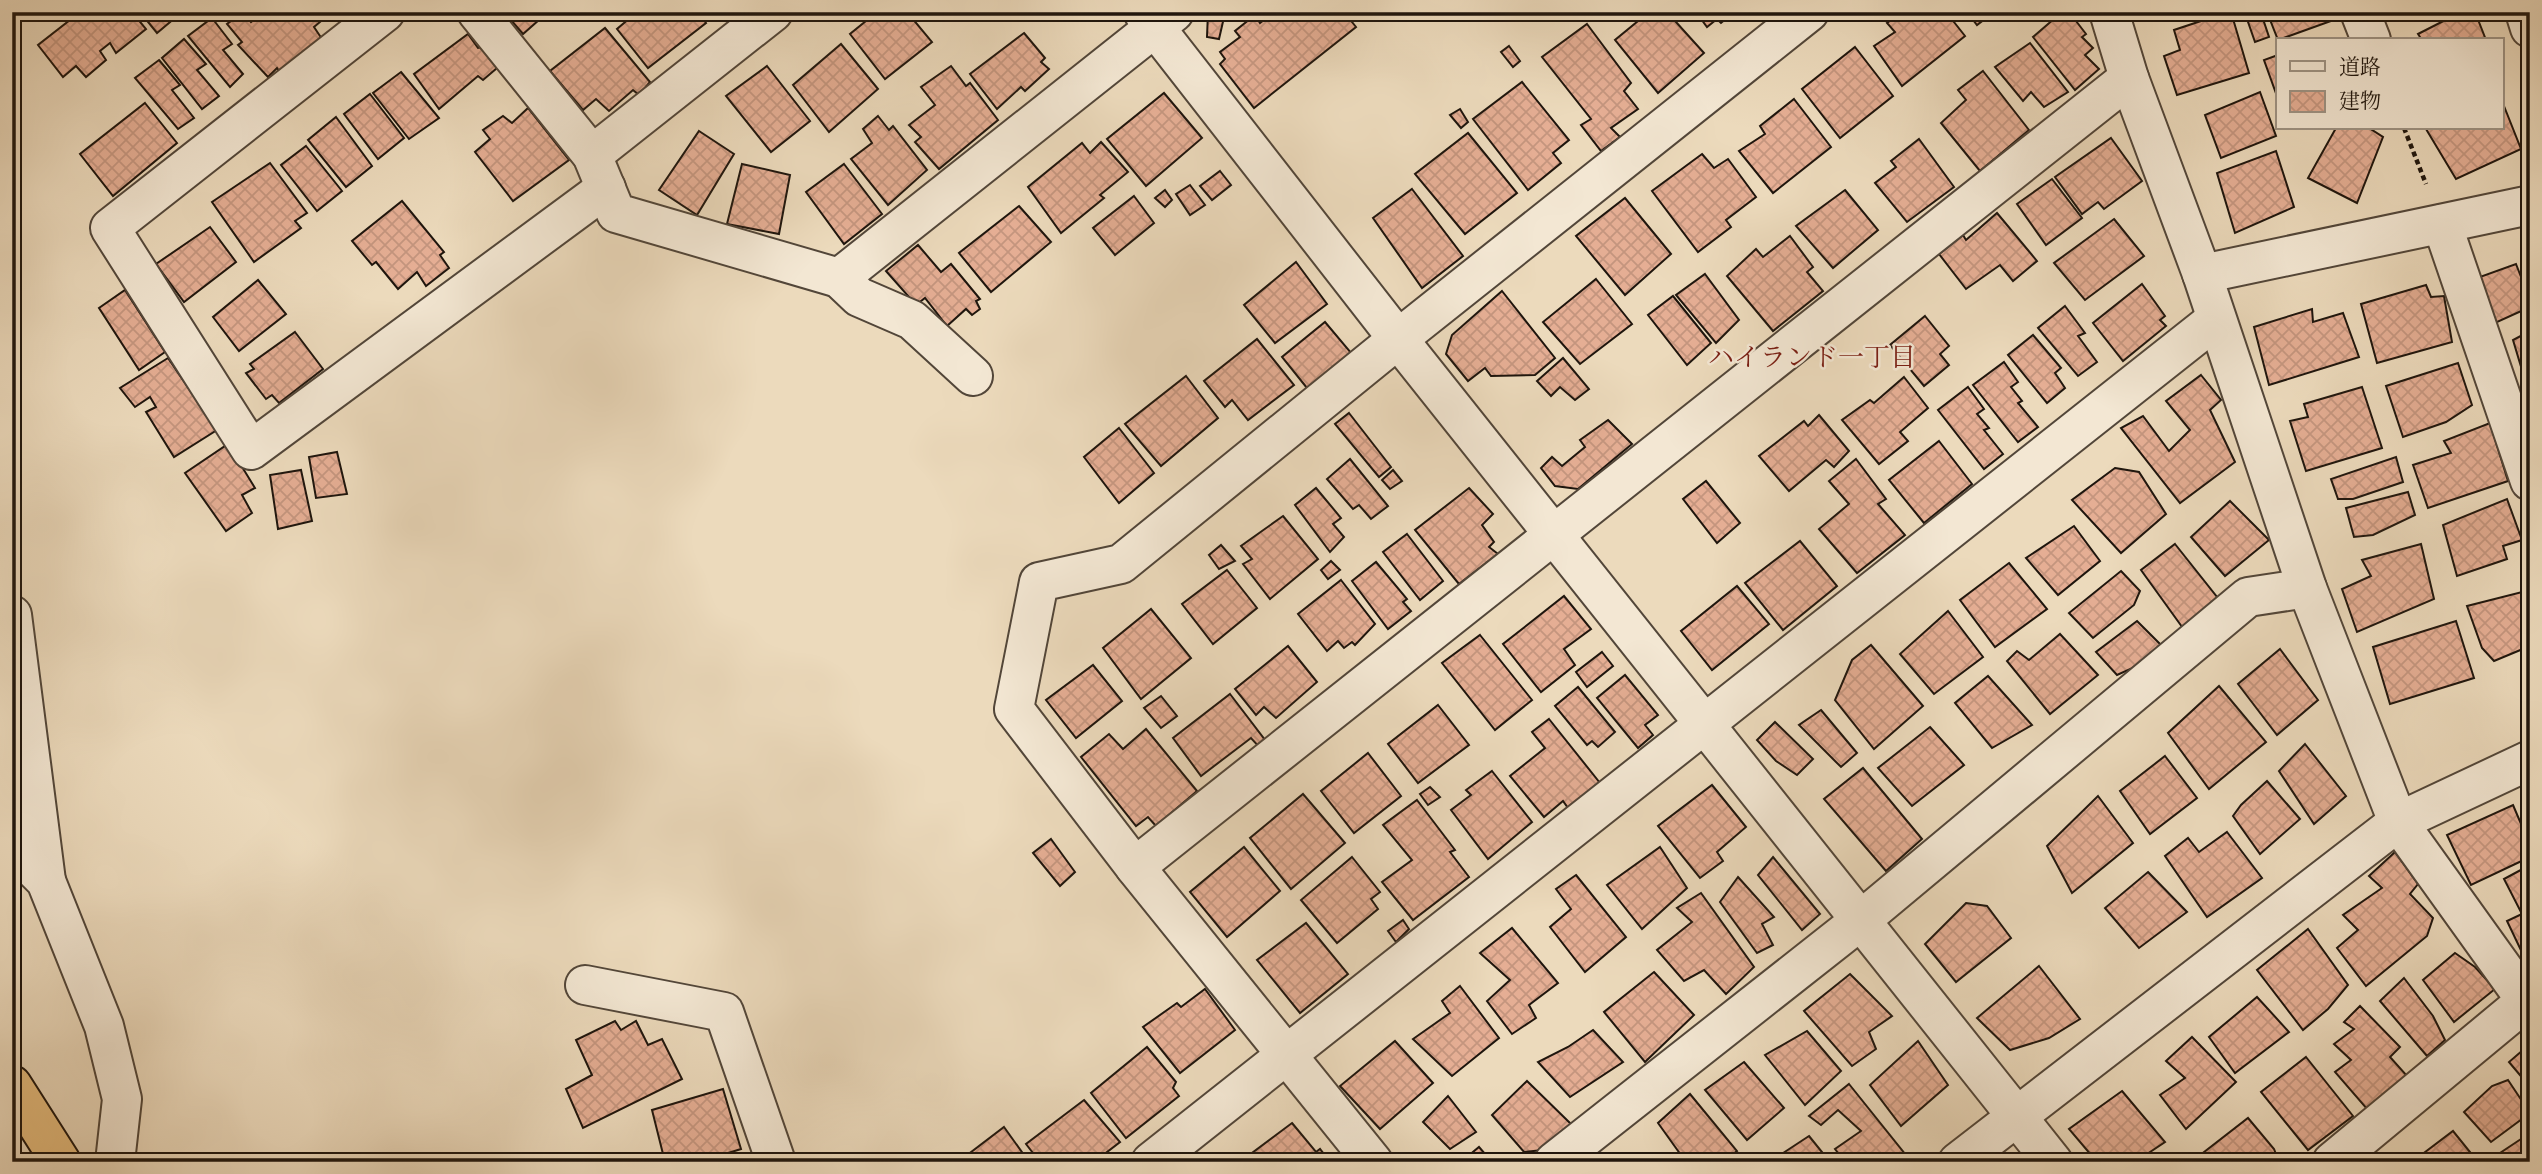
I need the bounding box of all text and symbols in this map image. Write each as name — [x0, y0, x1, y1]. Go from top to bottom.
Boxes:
legend — [2276, 38, 2504, 130]
text: 道路 — [2339, 54, 2381, 83]
text: 建物 — [2339, 88, 2381, 117]
district label: ハイランド一丁目 — [1708, 341, 1916, 377]

